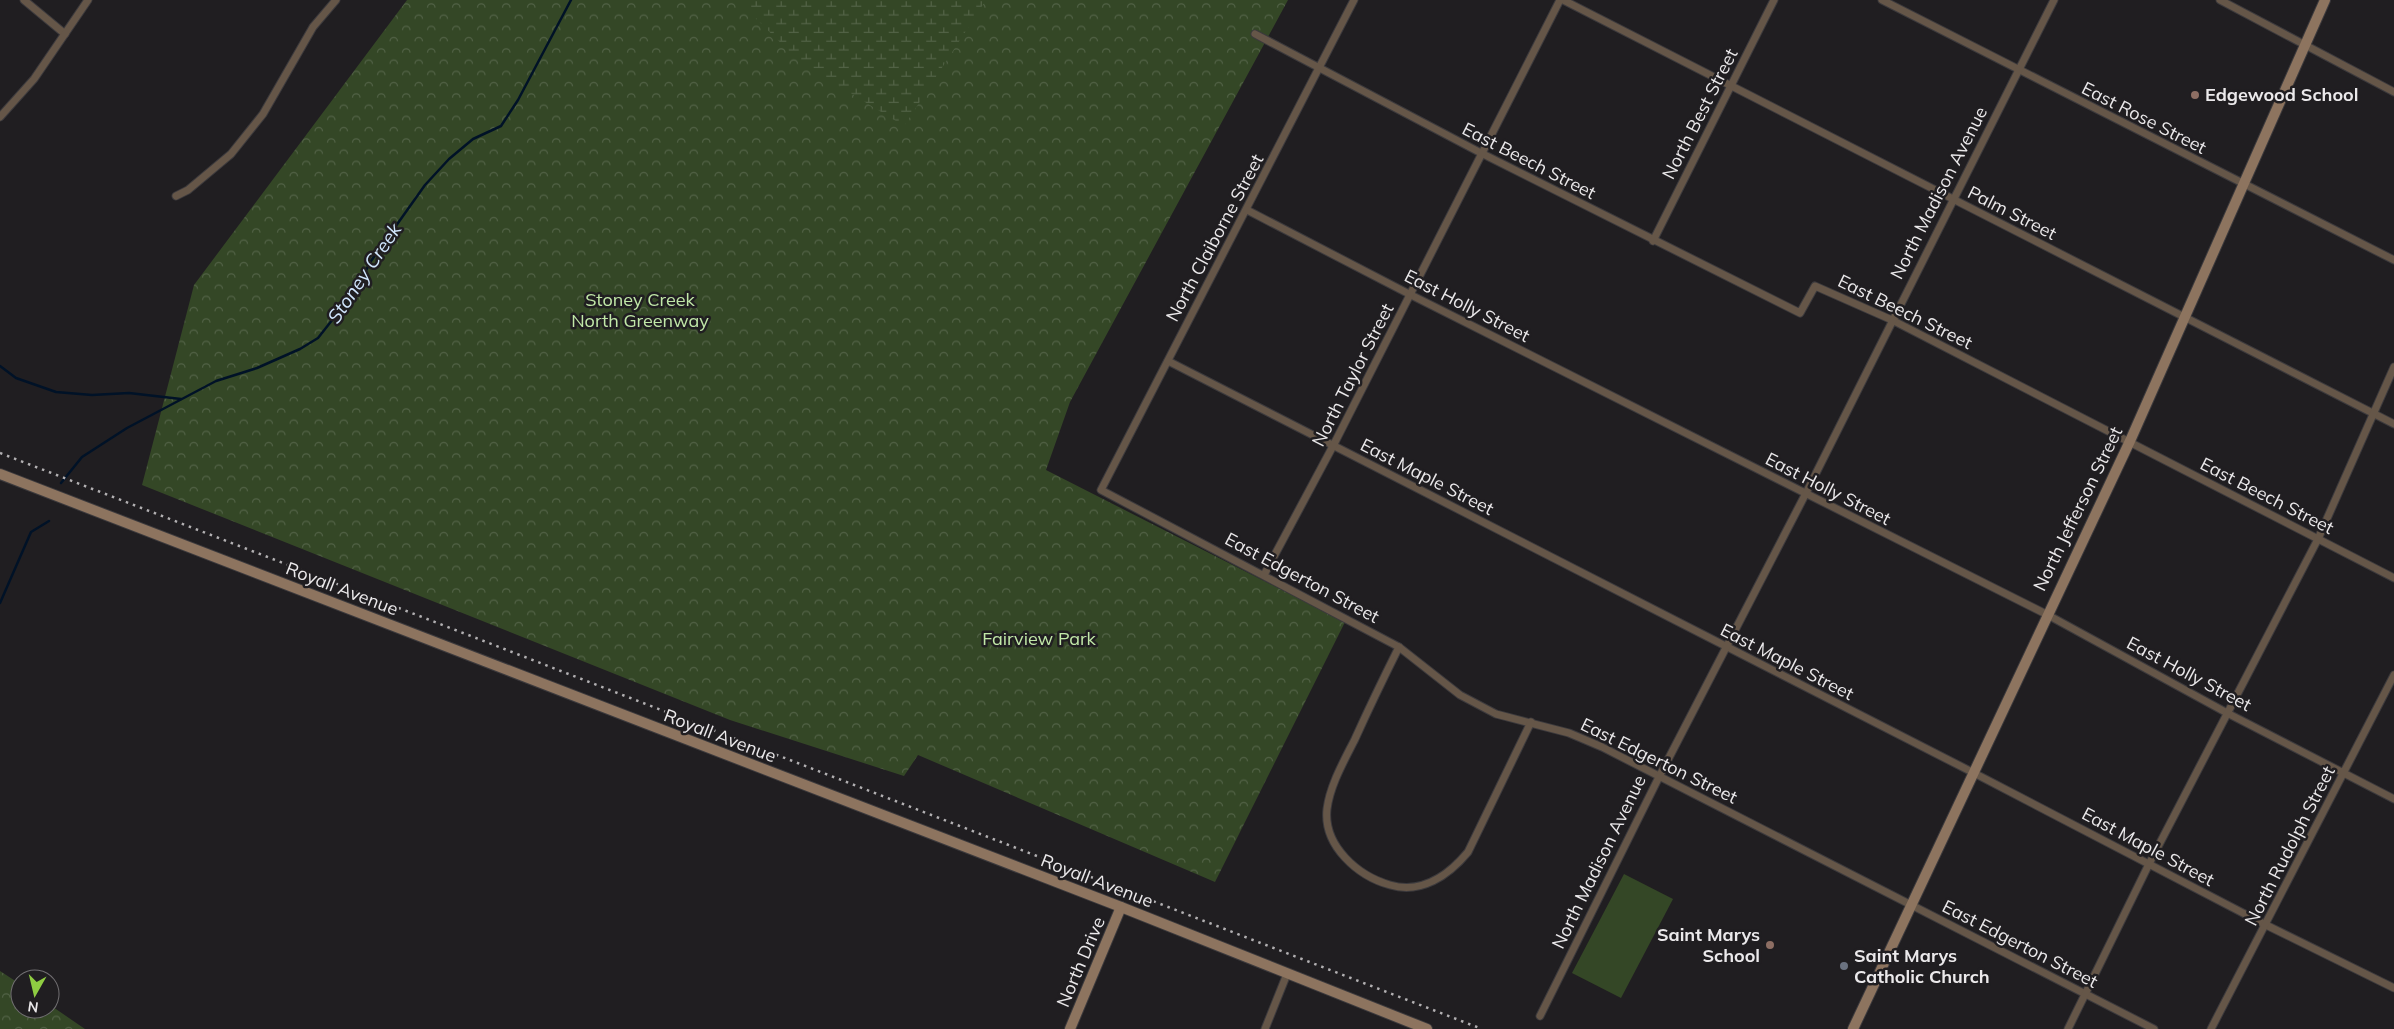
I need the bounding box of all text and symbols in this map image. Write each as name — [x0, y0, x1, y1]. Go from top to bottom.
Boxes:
street label: North Best Street — [1657, 44, 1742, 183]
street label: East Rose Street — [2078, 76, 2210, 159]
place label: Edgewood School — [2205, 83, 2358, 106]
marker: Edgewood School — [2189, 89, 2201, 101]
street label: North Madison Avenue — [1885, 103, 1992, 283]
street label: East Beech Street — [1459, 117, 1600, 204]
street label: North Claiborne Street — [1161, 150, 1268, 325]
street label: Palm Street — [1964, 180, 2061, 245]
water label: Stoney Creek — [322, 217, 407, 328]
street label: East Holly Street — [1401, 264, 1534, 347]
street label: East Beech Street — [1834, 269, 1976, 354]
park label: Stoney Creek North Greenway — [571, 288, 709, 332]
street label: North Taylor Street — [1307, 299, 1399, 450]
street label: North Jefferson Street — [2028, 423, 2127, 595]
street label: East Maple Street — [1357, 433, 1498, 520]
street label: East Holly Street — [1762, 447, 1895, 530]
street label: East Beech Street — [2197, 452, 2338, 539]
street label: East Edgerton Street — [1221, 527, 1383, 628]
street label: Royall Avenue — [283, 557, 402, 621]
street label: East Maple Street — [1717, 618, 1858, 705]
park label: Fairview Park — [982, 627, 1097, 650]
street label: East Holly Street — [2123, 631, 2255, 716]
street label: Royall Avenue — [661, 704, 780, 768]
street label: East Edgerton Street — [1577, 713, 1741, 808]
street label: North Rudolph Street — [2239, 762, 2340, 930]
street label: North Madison Avenue — [1546, 771, 1651, 953]
street label: East Maple Street — [2078, 802, 2218, 891]
street label: Royall Avenue — [1038, 849, 1157, 913]
street label: East Edgerton Street — [1939, 894, 2102, 993]
street label: North Drive — [1051, 913, 1110, 1010]
place label: Saint Marys School — [1657, 923, 1760, 967]
marker: Saint Marys School — [1764, 939, 1776, 951]
place label: Saint Marys Catholic Church — [1854, 944, 1990, 988]
marker: Saint Marys Catholic Church — [1838, 960, 1850, 972]
north arrow — [10, 969, 60, 1019]
text: N — [27, 997, 40, 1017]

